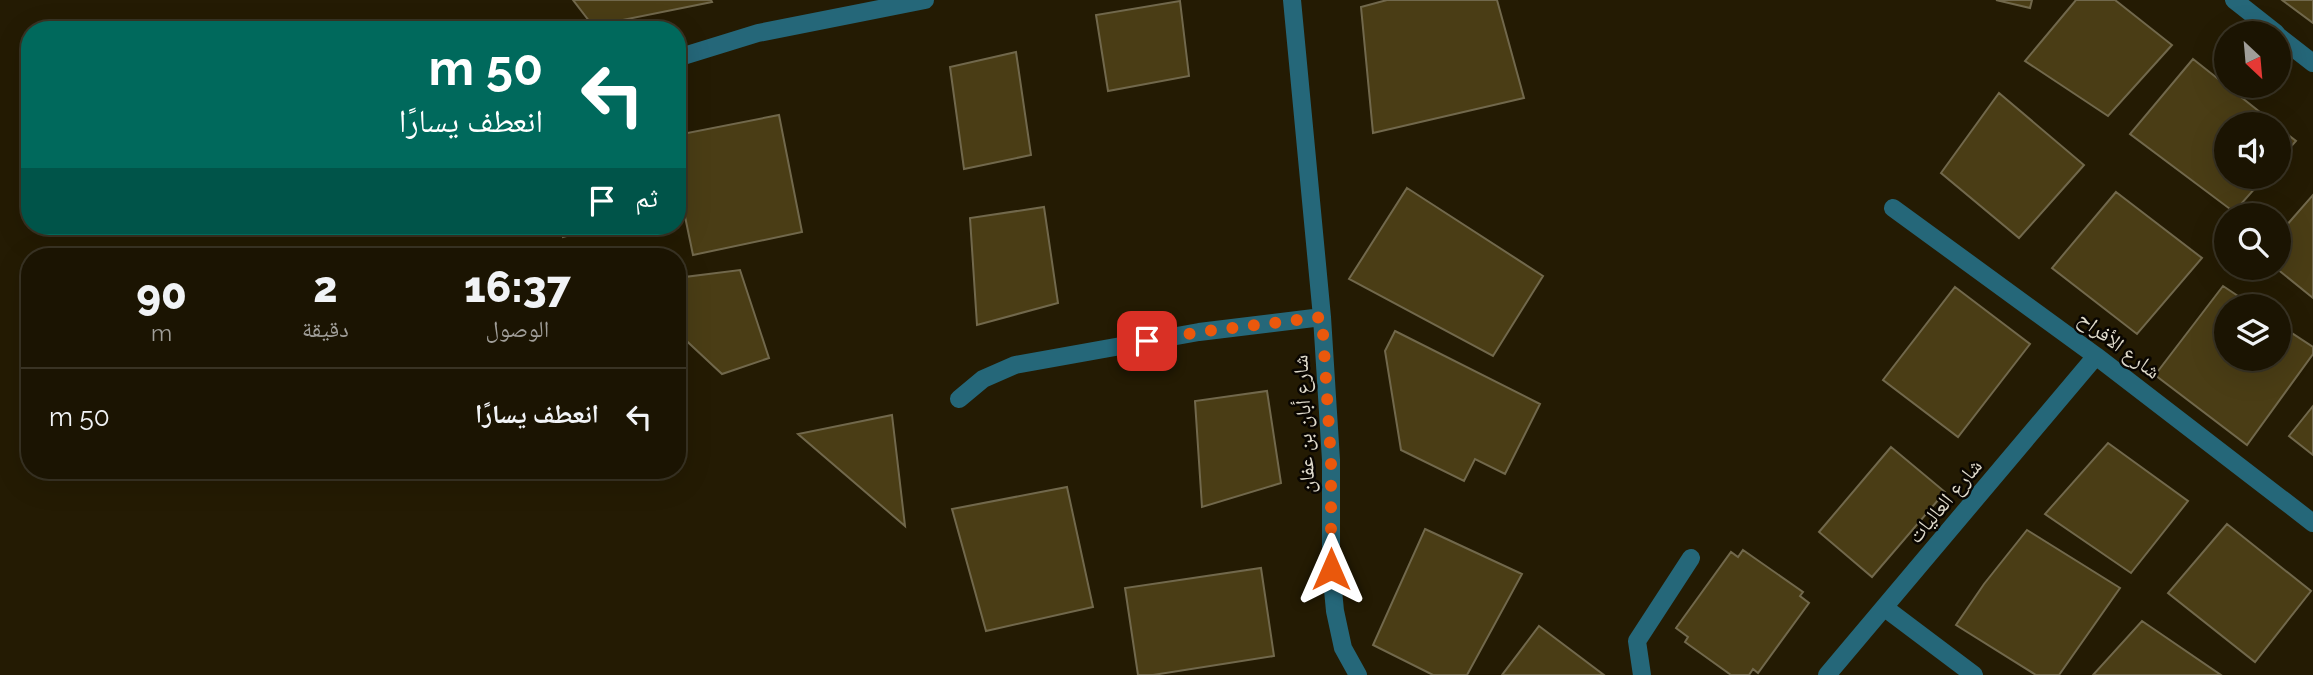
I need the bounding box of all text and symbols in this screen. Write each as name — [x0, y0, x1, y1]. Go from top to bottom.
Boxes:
north arrow — [2214, 21, 2291, 98]
map controls — [2214, 21, 2291, 371]
text: 50 m — [428, 39, 543, 96]
icon: left — [567, 49, 658, 140]
text: انعطف يسارًا — [399, 102, 543, 139]
button: sound — [2214, 112, 2291, 189]
icon: arrive — [583, 182, 621, 220]
text: ثم — [635, 183, 658, 213]
button: search — [2214, 203, 2291, 280]
text: 2 — [313, 263, 338, 312]
text: 16:37 — [464, 263, 571, 312]
text: 90 — [136, 270, 187, 319]
button: layers — [2214, 294, 2291, 371]
street label: شارع الأفراح — [2073, 305, 2165, 385]
pin — [1117, 311, 1177, 371]
text: دقيقة — [302, 315, 349, 342]
text: الوصول — [486, 315, 549, 342]
text: m — [151, 319, 172, 346]
icon: arrive — [1128, 322, 1166, 360]
street label: شارع أبان بن عفان — [1287, 354, 1321, 494]
icon: left — [620, 398, 658, 436]
text: انعطف يسارًا — [475, 399, 599, 429]
text: 50 m — [49, 402, 110, 432]
street label: شارع العاليات — [1902, 453, 1988, 549]
position arrow — [1294, 532, 1368, 606]

